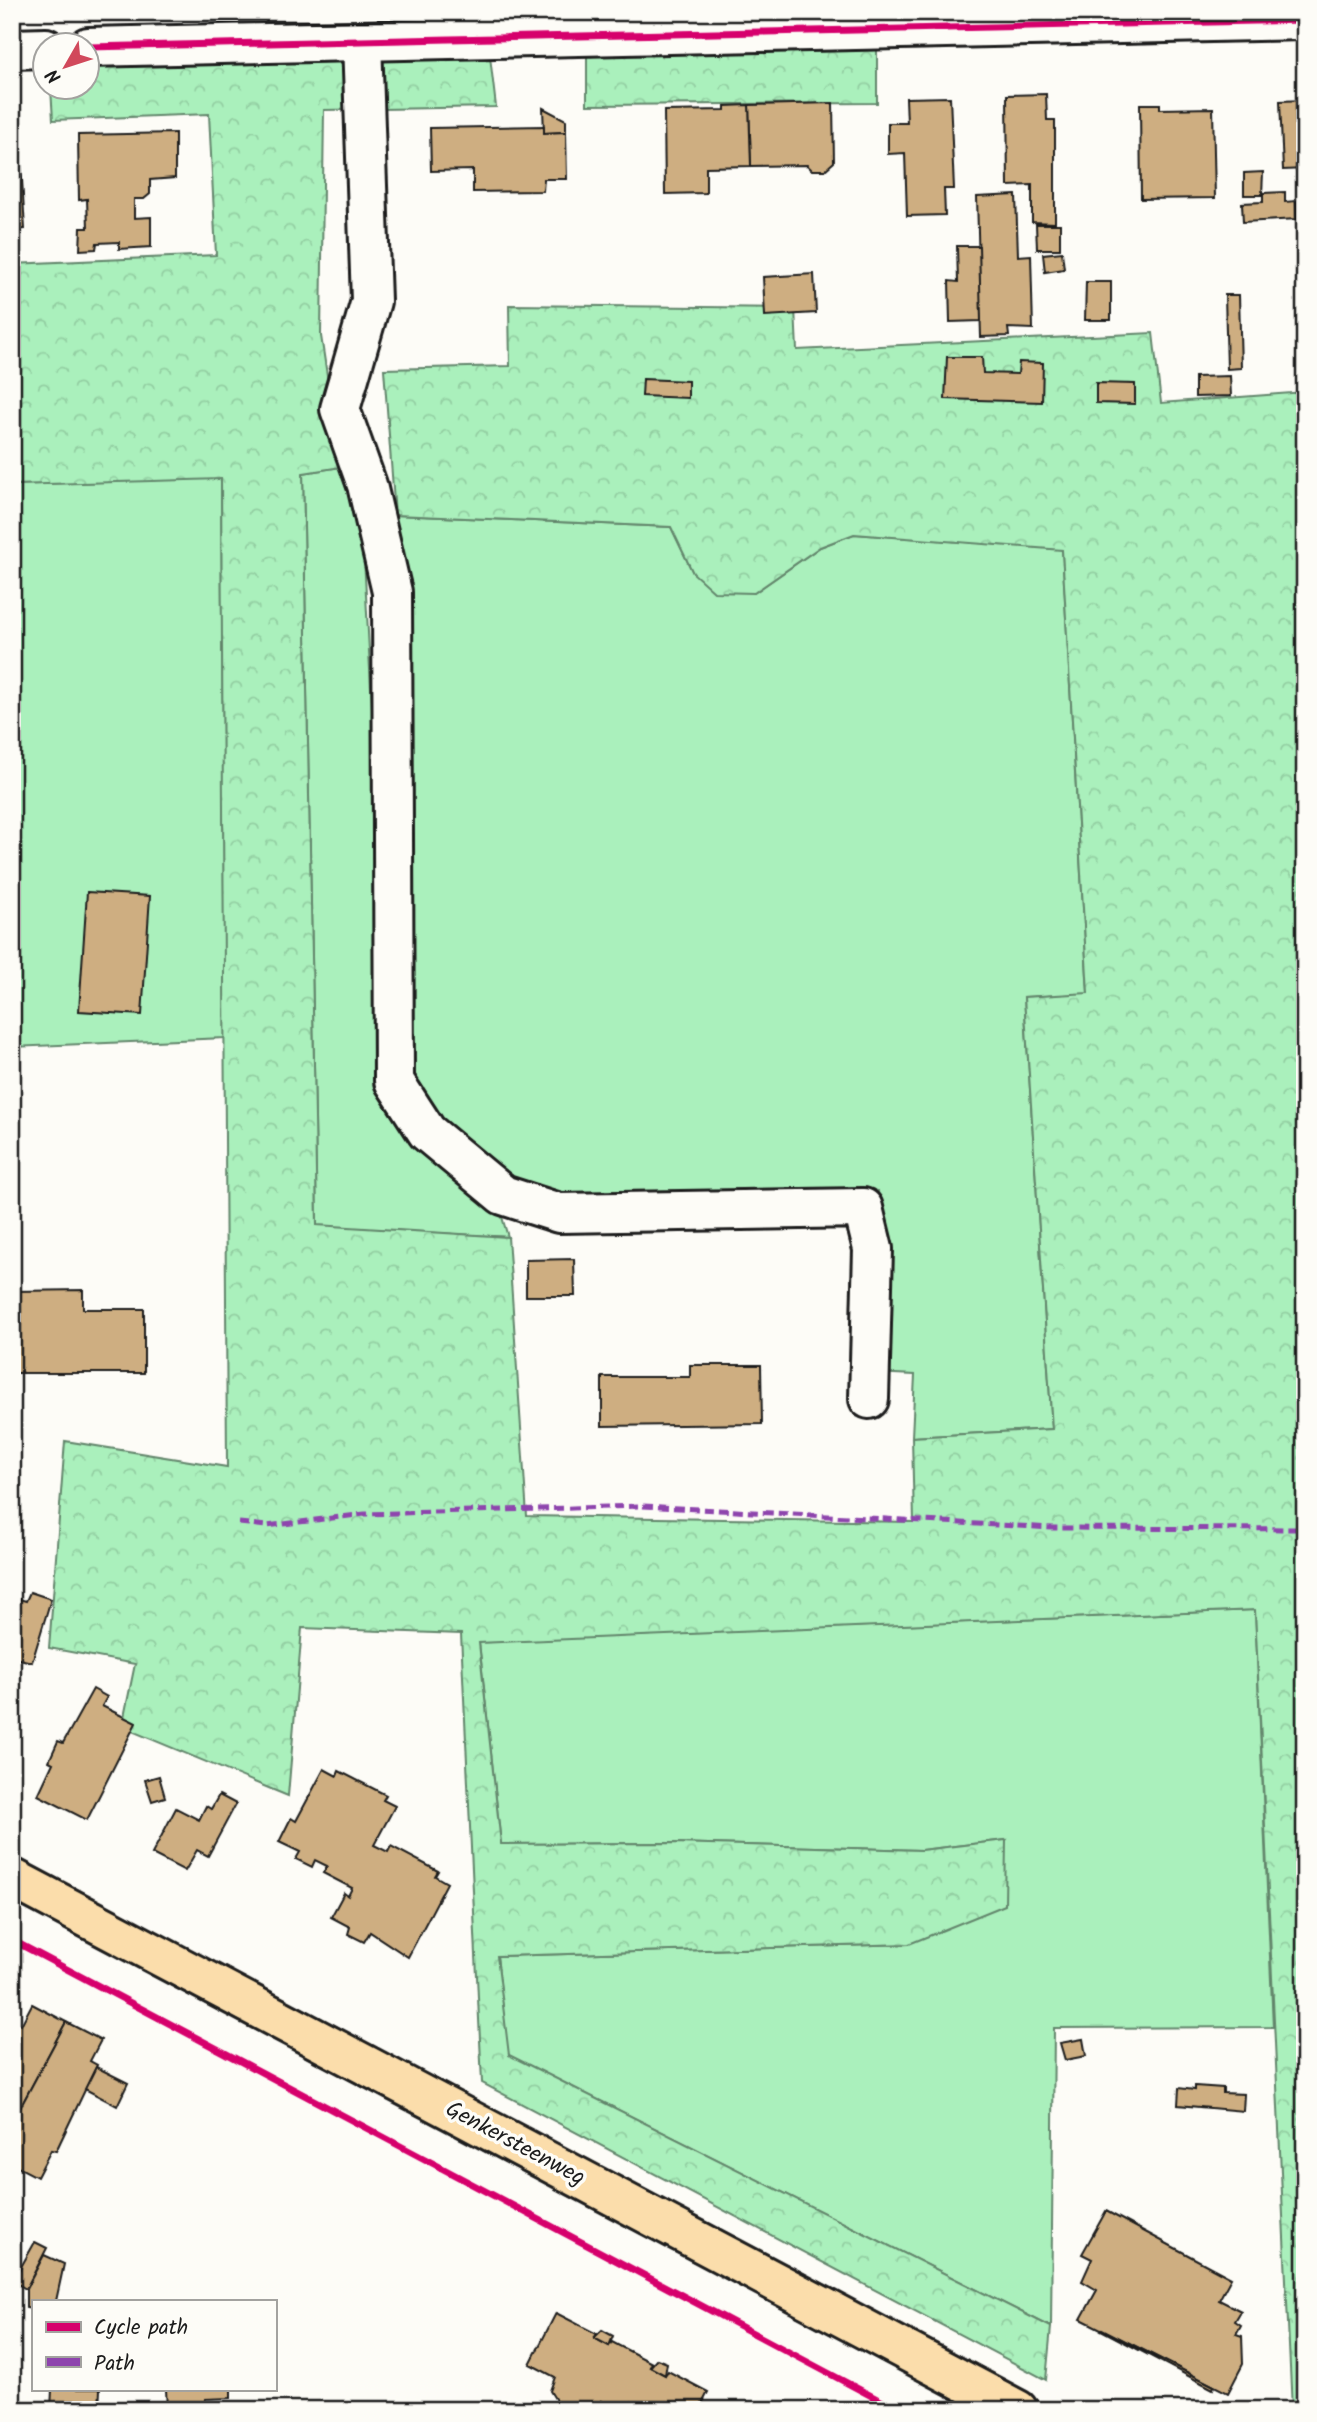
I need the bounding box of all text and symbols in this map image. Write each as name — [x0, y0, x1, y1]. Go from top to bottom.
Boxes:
north arrow — [32, 32, 102, 102]
text: N — [39, 61, 70, 90]
street label: Genkersteenweg — [439, 2092, 591, 2196]
legend — [32, 2300, 276, 2390]
text: Cycle path — [94, 2312, 188, 2345]
text: Path — [94, 2348, 135, 2381]

